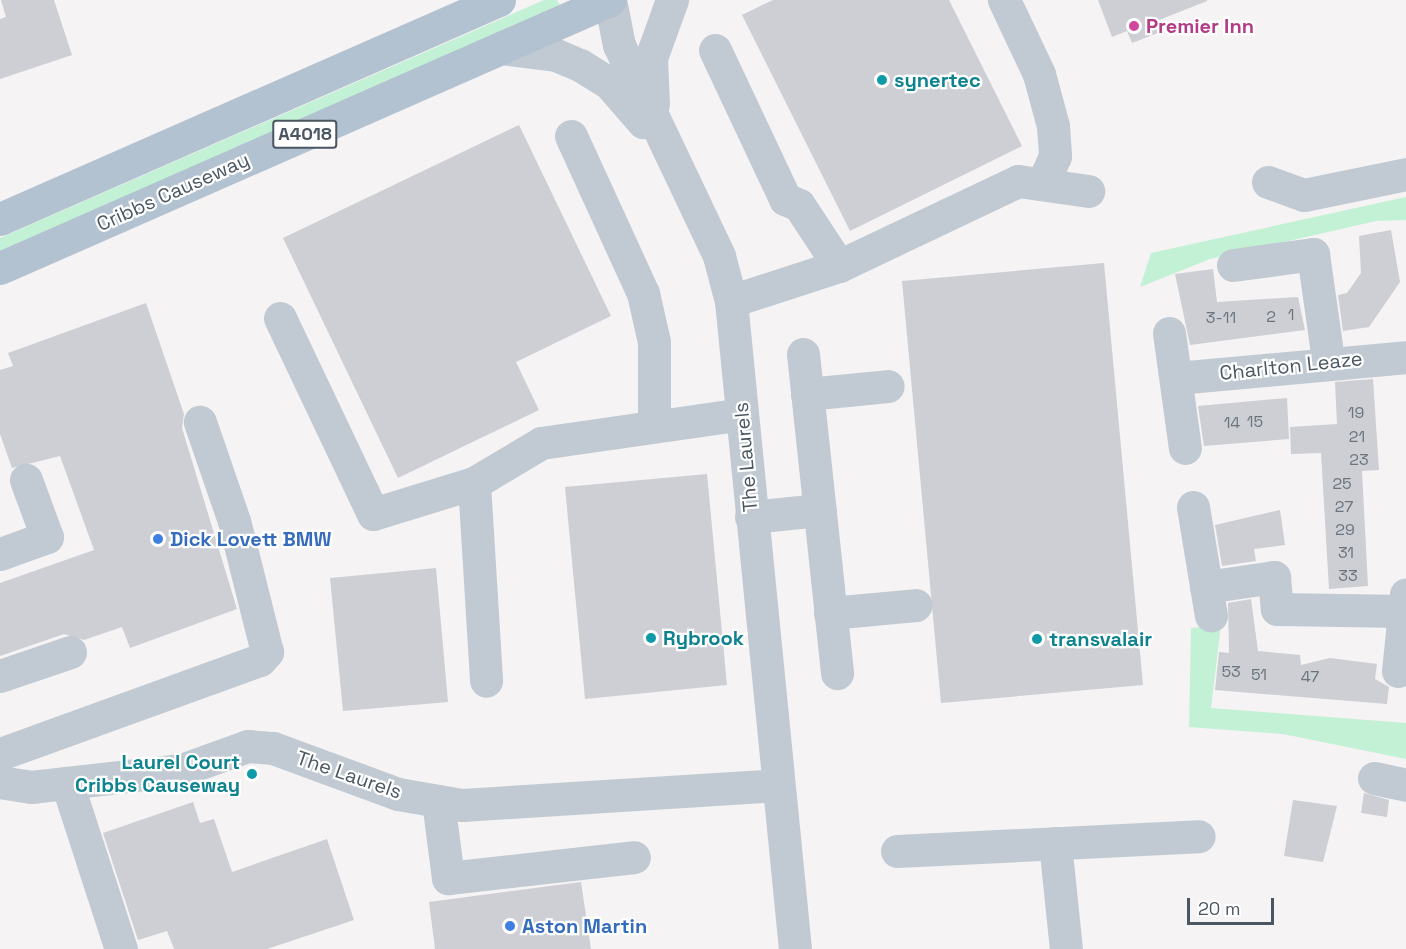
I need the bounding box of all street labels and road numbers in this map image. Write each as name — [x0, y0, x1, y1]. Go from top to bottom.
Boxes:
road number: A4018 — [272, 119, 338, 149]
street label: Cribbs Causeway — [93, 148, 253, 236]
street label: Charlton Leaze — [1218, 347, 1364, 385]
street label: The Laurels — [729, 401, 763, 513]
street label: The Laurels — [293, 746, 405, 804]

